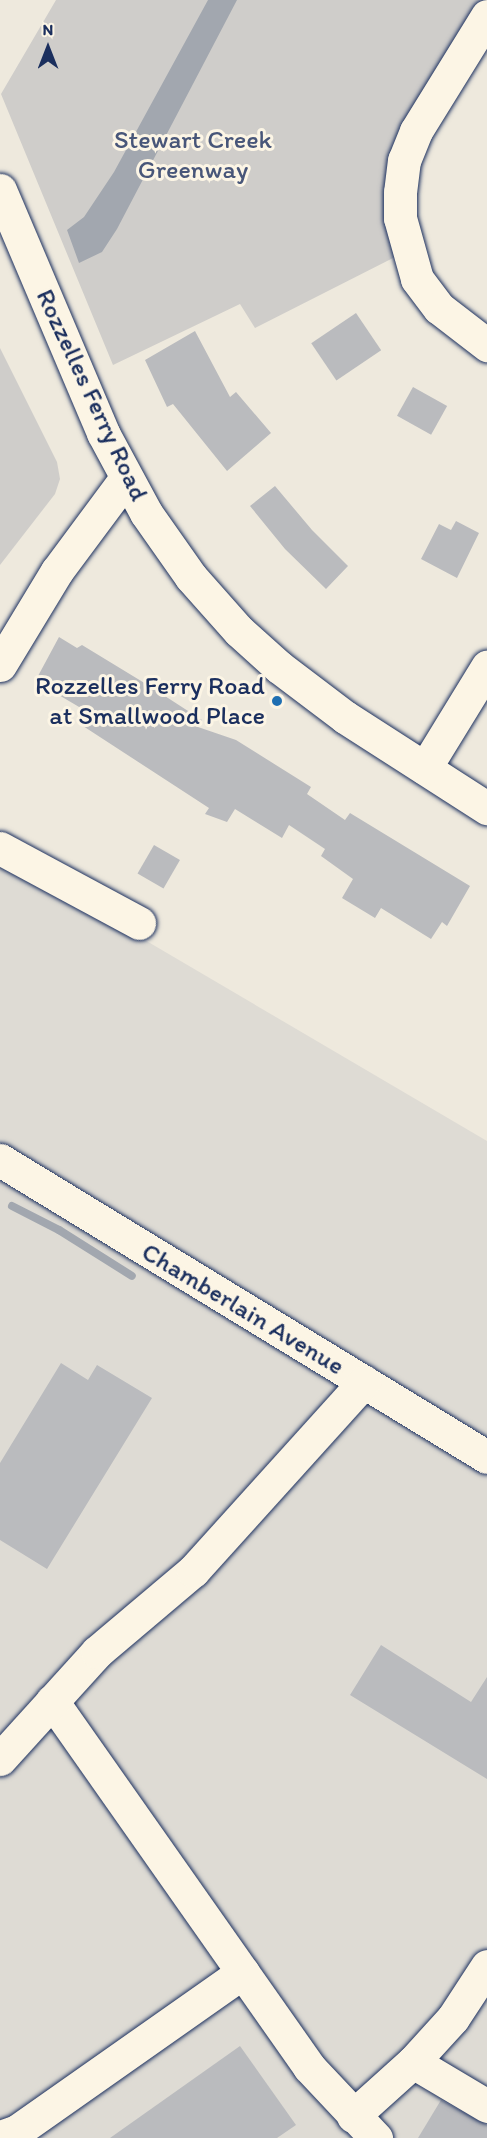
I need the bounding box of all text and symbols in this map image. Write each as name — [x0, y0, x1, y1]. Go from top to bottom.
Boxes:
north arrow — [18, 18, 78, 78]
text: N — [43, 20, 53, 39]
park label: Stewart Creek Greenway — [114, 124, 272, 186]
street label: Rozzelles Ferry Road — [30, 285, 154, 505]
place label: Rozzelles Ferry Road at Smallwood Place — [36, 670, 265, 732]
marker: Rozzelles Ferry Road at Smallwood Place — [270, 694, 284, 708]
street label: Chamberlain Avenue — [136, 1236, 350, 1382]

